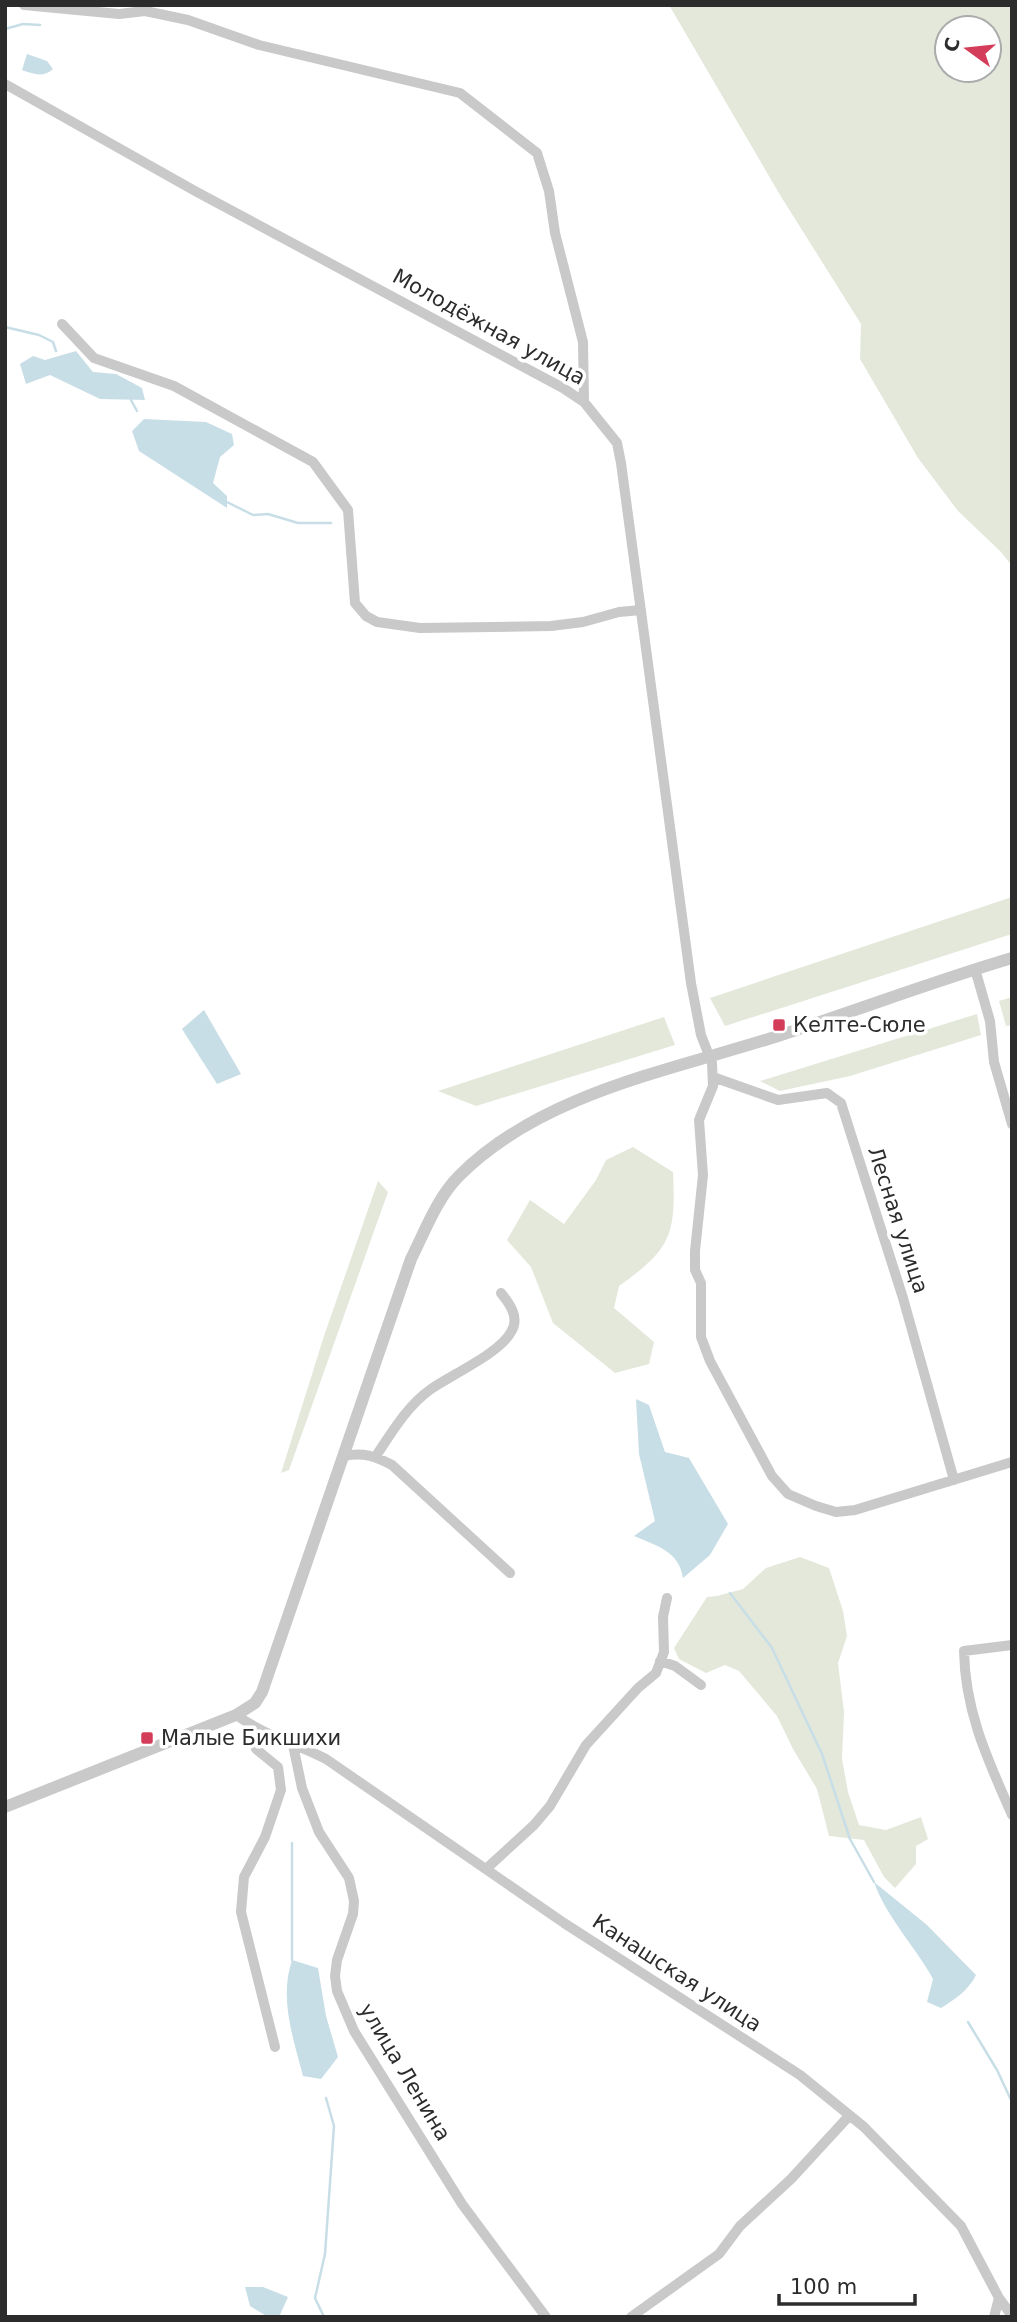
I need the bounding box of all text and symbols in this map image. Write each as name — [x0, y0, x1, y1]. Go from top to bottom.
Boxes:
north arrow — [933, 14, 1003, 84]
text: С — [939, 35, 964, 54]
street label: Молодёжная улица — [389, 264, 589, 390]
place label: Келте-Сюле — [793, 1013, 926, 1037]
marker: Келте-Сюле — [771, 1017, 787, 1033]
street label: Лесная улица — [863, 1144, 933, 1296]
place label: Малые Бикшихи — [161, 1726, 341, 1750]
marker: Малые Бикшихи — [139, 1730, 155, 1746]
street label: Канашская улица — [588, 1909, 766, 2037]
street label: улица Ленина — [355, 1999, 455, 2145]
scale bar — [779, 2262, 916, 2306]
text: 100 m — [790, 2275, 857, 2299]

